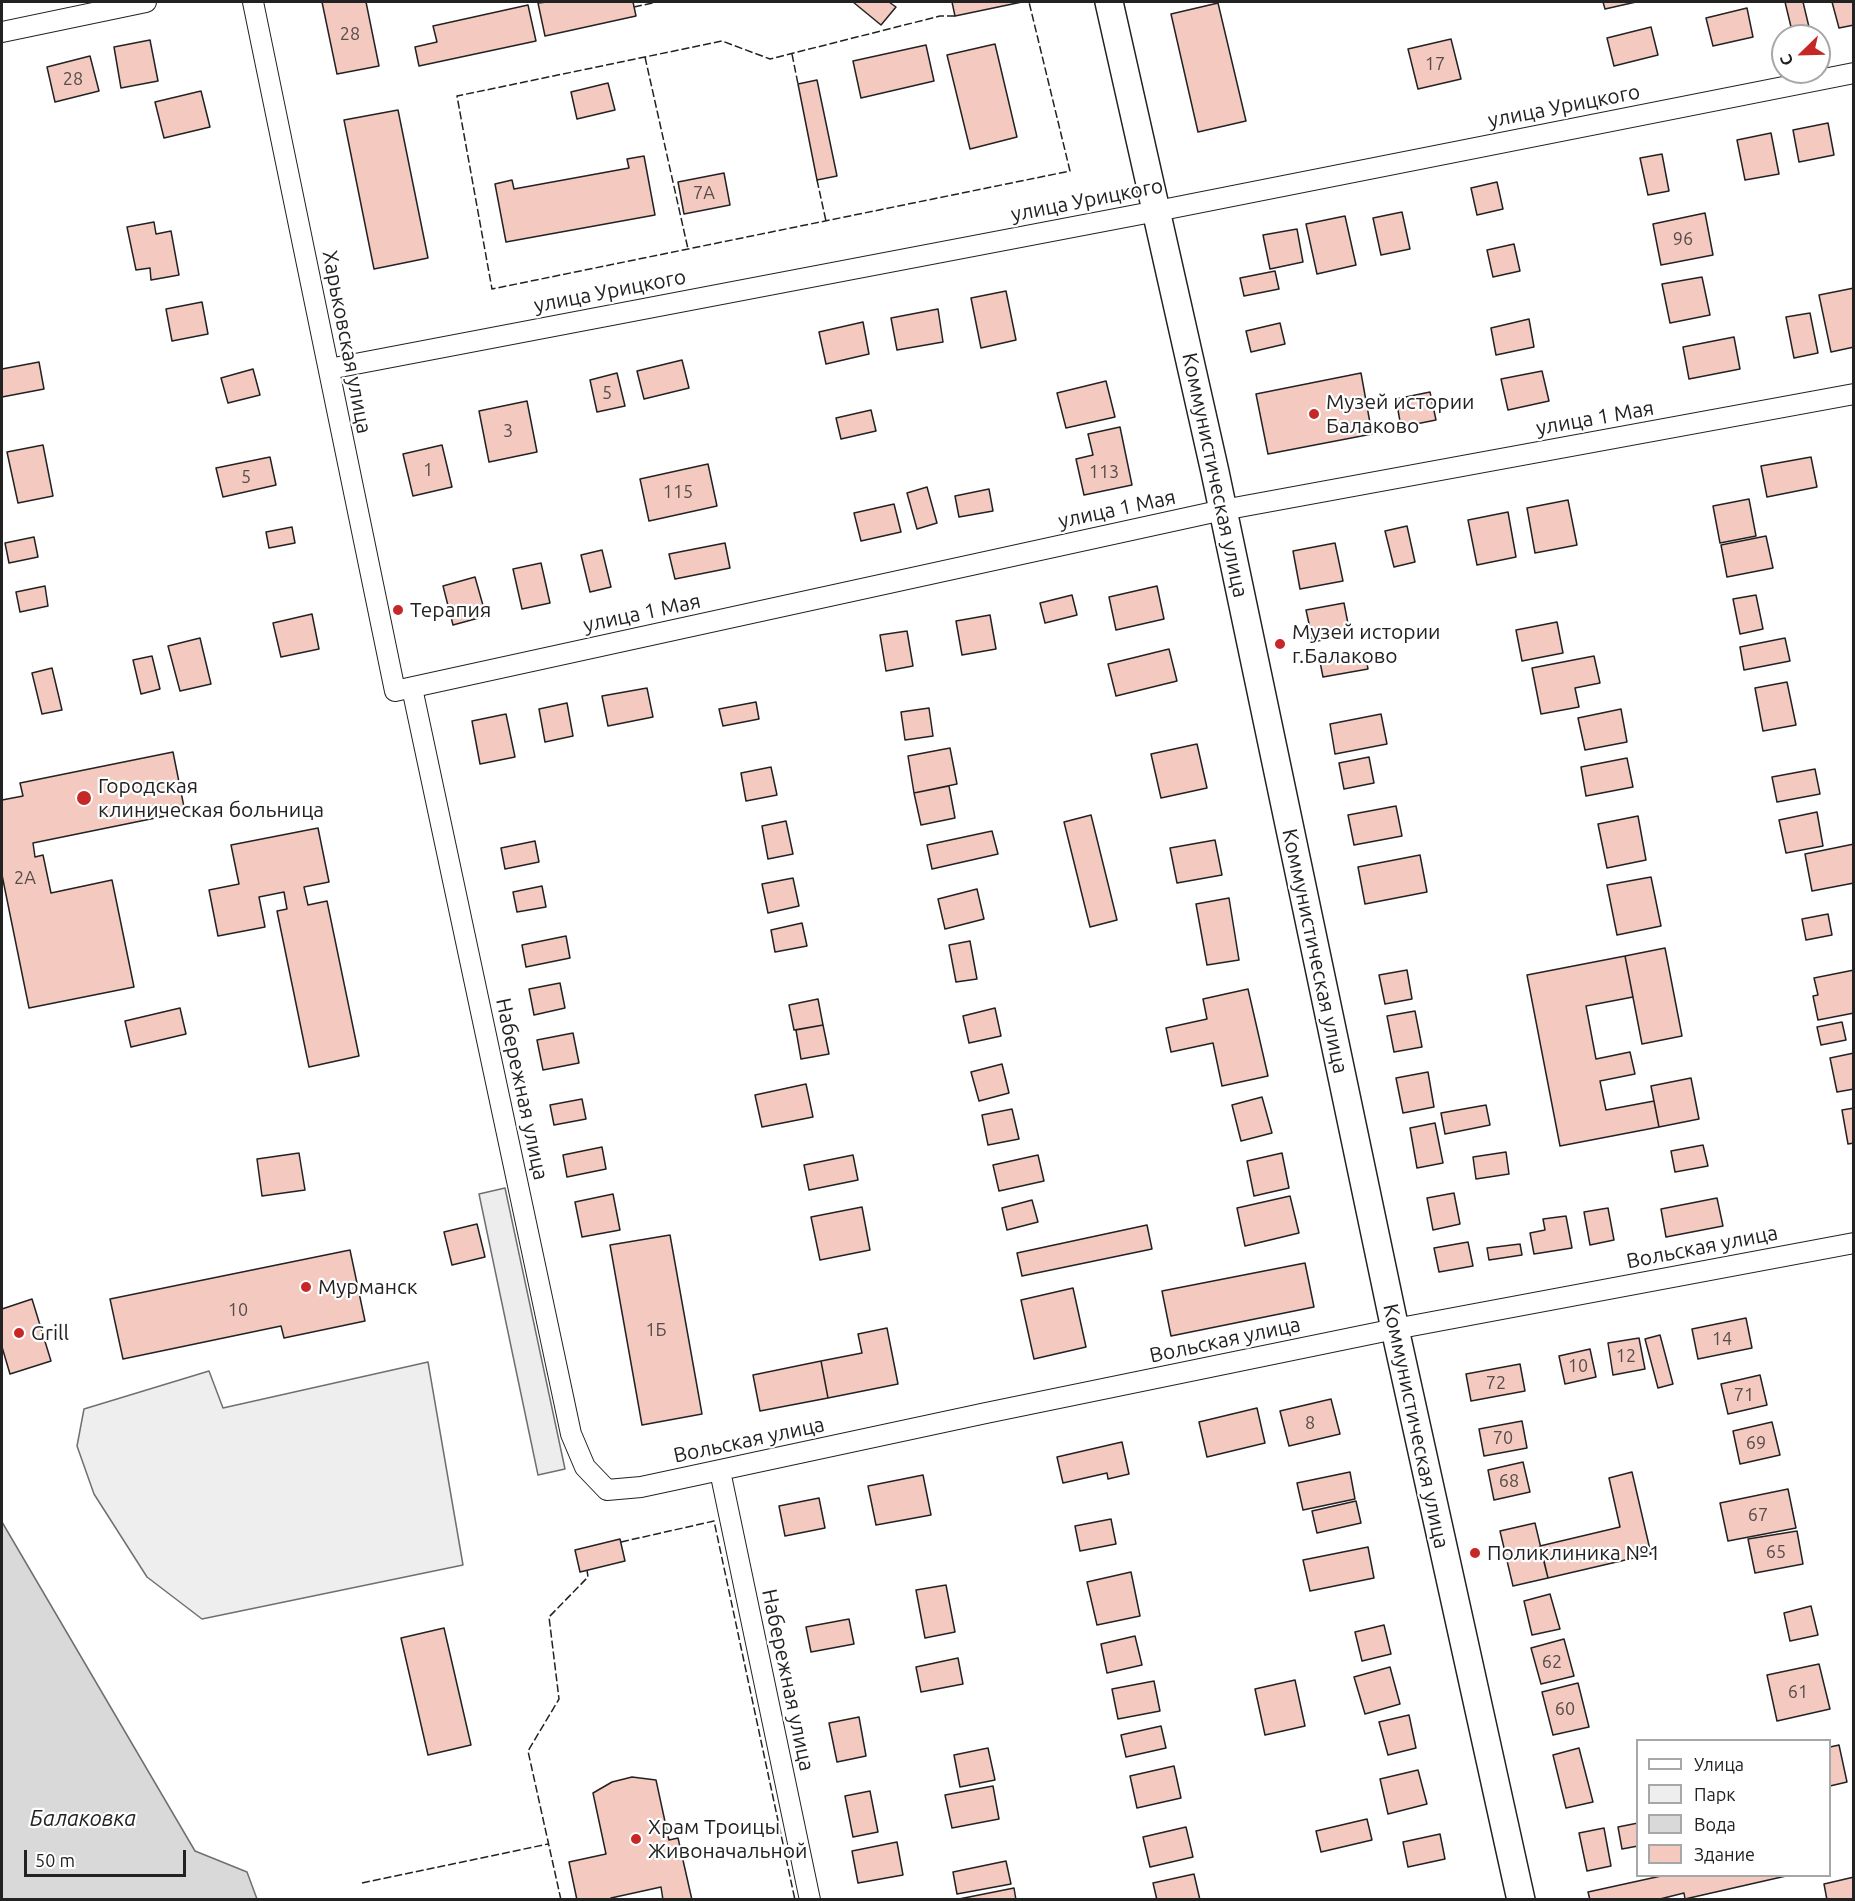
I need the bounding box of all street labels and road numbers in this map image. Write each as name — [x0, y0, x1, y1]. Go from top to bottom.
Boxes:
street label: улица Урицкого — [1486, 79, 1642, 133]
street label: улица Урицкого — [1009, 173, 1165, 227]
street label: Харьковская улица — [317, 248, 377, 436]
street label: улица Урицкого — [532, 264, 688, 318]
street label: Коммунистическая улица — [1177, 350, 1253, 600]
street label: улица 1 Мая — [1534, 395, 1656, 441]
street label: улица 1 Мая — [1056, 484, 1178, 534]
street label: улица 1 Мая — [581, 588, 703, 638]
street label: Коммунистическая улица — [1277, 826, 1353, 1076]
street label: Набережная улица — [490, 996, 554, 1182]
street label: Вольская улица — [1624, 1220, 1780, 1274]
street label: Коммунистическая улица — [1378, 1301, 1454, 1551]
street label: Вольская улица — [1147, 1312, 1303, 1368]
street label: Вольская улица — [671, 1412, 827, 1468]
street label: Набережная улица — [756, 1587, 820, 1773]

